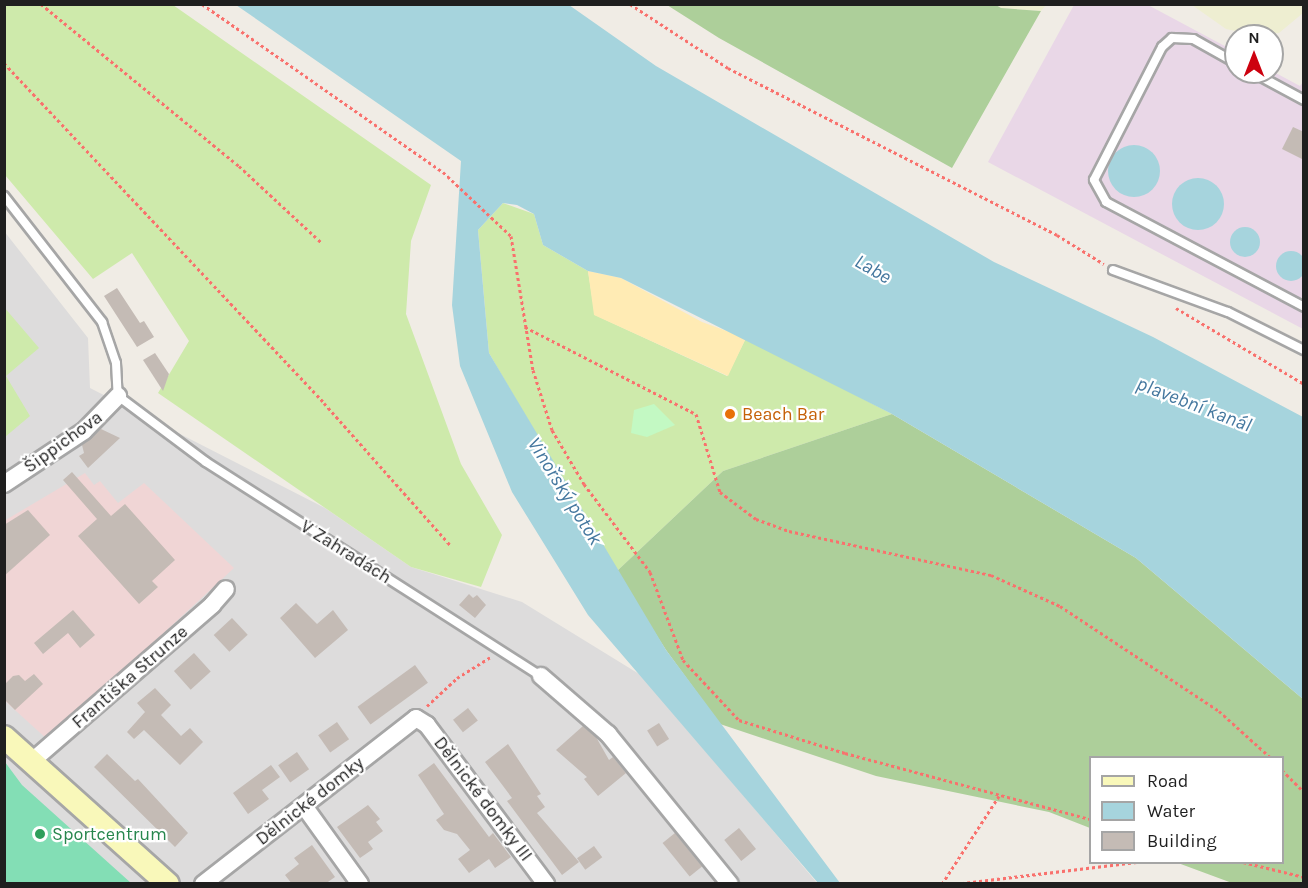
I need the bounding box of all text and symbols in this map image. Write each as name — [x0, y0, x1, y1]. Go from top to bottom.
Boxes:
north arrow — [1224, 24, 1284, 84]
text: N — [1248, 28, 1260, 47]
water label: Labe — [850, 249, 896, 289]
water label: plavební kanál — [1133, 371, 1255, 437]
place label: Beach Bar — [742, 403, 824, 425]
street label: Šippichova — [20, 406, 106, 478]
marker: Beach Bar — [723, 407, 737, 421]
water label: Vinořský potok — [522, 433, 608, 549]
street label: V Zahradách — [297, 516, 395, 588]
street label: Františka Strunze — [68, 621, 192, 733]
street label: Dělnické domky III — [429, 732, 537, 866]
street label: Dělnické domky — [252, 752, 368, 850]
legend — [1089, 756, 1284, 864]
text: Road — [1147, 770, 1188, 792]
text: Water — [1147, 800, 1195, 822]
place label: Sportcentrum — [52, 823, 167, 845]
marker: Sportcentrum — [33, 827, 47, 841]
text: Building — [1147, 830, 1217, 852]

